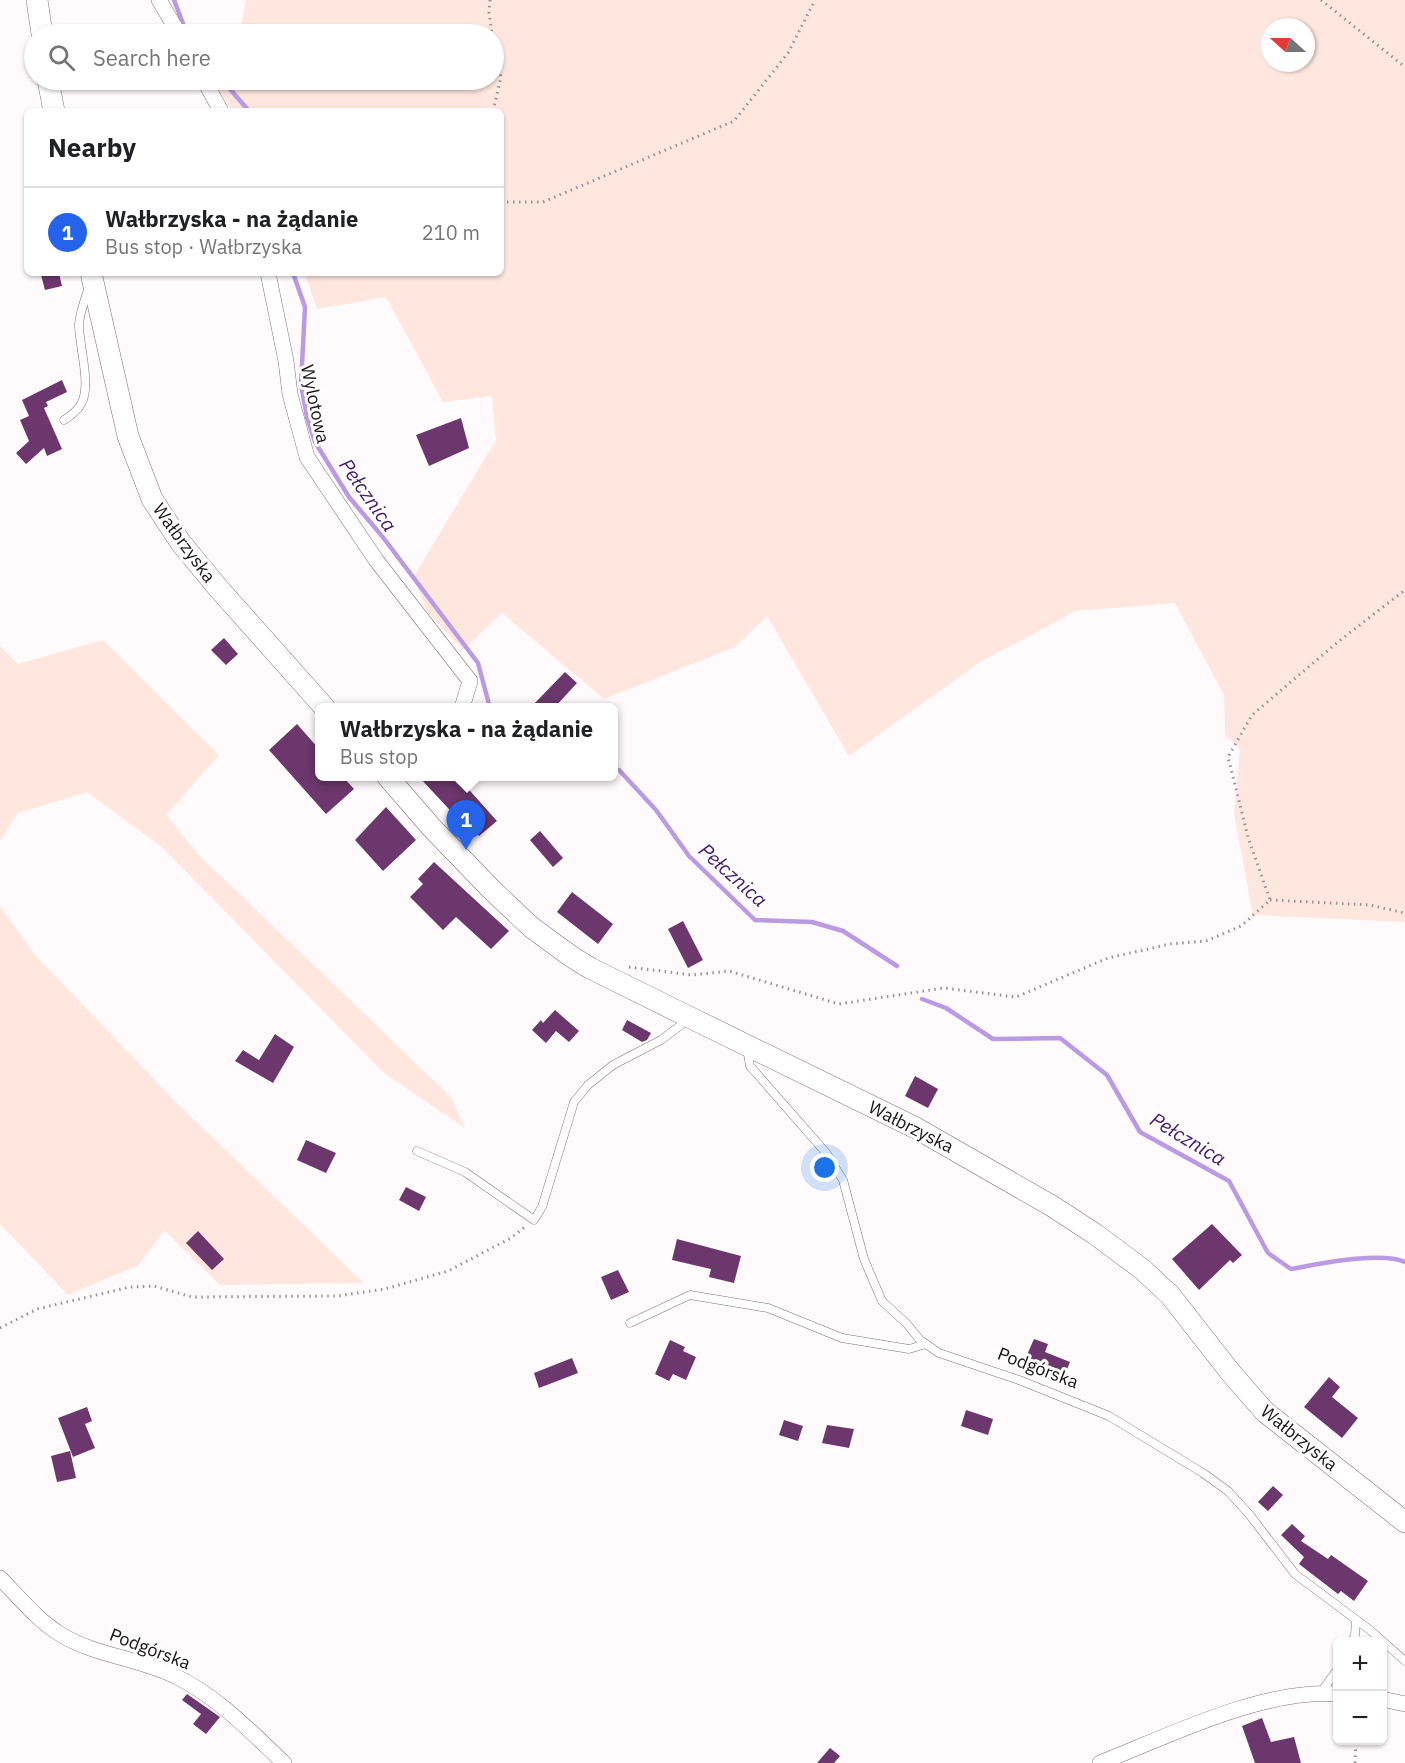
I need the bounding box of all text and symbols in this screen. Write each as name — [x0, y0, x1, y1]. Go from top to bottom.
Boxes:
north arrow — [1261, 18, 1315, 72]
search box — [24, 24, 504, 90]
icon: search — [45, 41, 78, 74]
text: Search here — [93, 43, 211, 72]
text: Nearby — [48, 130, 136, 164]
text: Wałbrzyska - na żądanie — [105, 204, 358, 233]
text: 1 — [62, 219, 74, 246]
text: 210 m — [422, 219, 480, 246]
text: Bus stop · Wałbrzyska — [105, 233, 302, 260]
street label: Wylotowa — [296, 363, 335, 446]
water label: Pełcznica — [333, 453, 403, 537]
street label: Wałbrzyska — [148, 499, 221, 587]
popup — [315, 703, 618, 781]
text: Wałbrzyska - na żądanie — [340, 714, 593, 743]
text: Bus stop — [340, 743, 418, 770]
pin: 1 — [446, 800, 486, 850]
water label: Pełcznica — [693, 837, 773, 913]
street label: Wałbrzyska — [865, 1095, 958, 1158]
water label: Pełcznica — [1145, 1105, 1231, 1172]
your location — [810, 1153, 839, 1182]
street label: Podgórska — [994, 1342, 1082, 1394]
street label: Wałbrzyska — [1256, 1400, 1343, 1476]
street label: Podgórska — [106, 1623, 194, 1675]
map controls — [1333, 1637, 1387, 1745]
button: + — [1333, 1637, 1387, 1691]
button: − — [1333, 1691, 1387, 1745]

